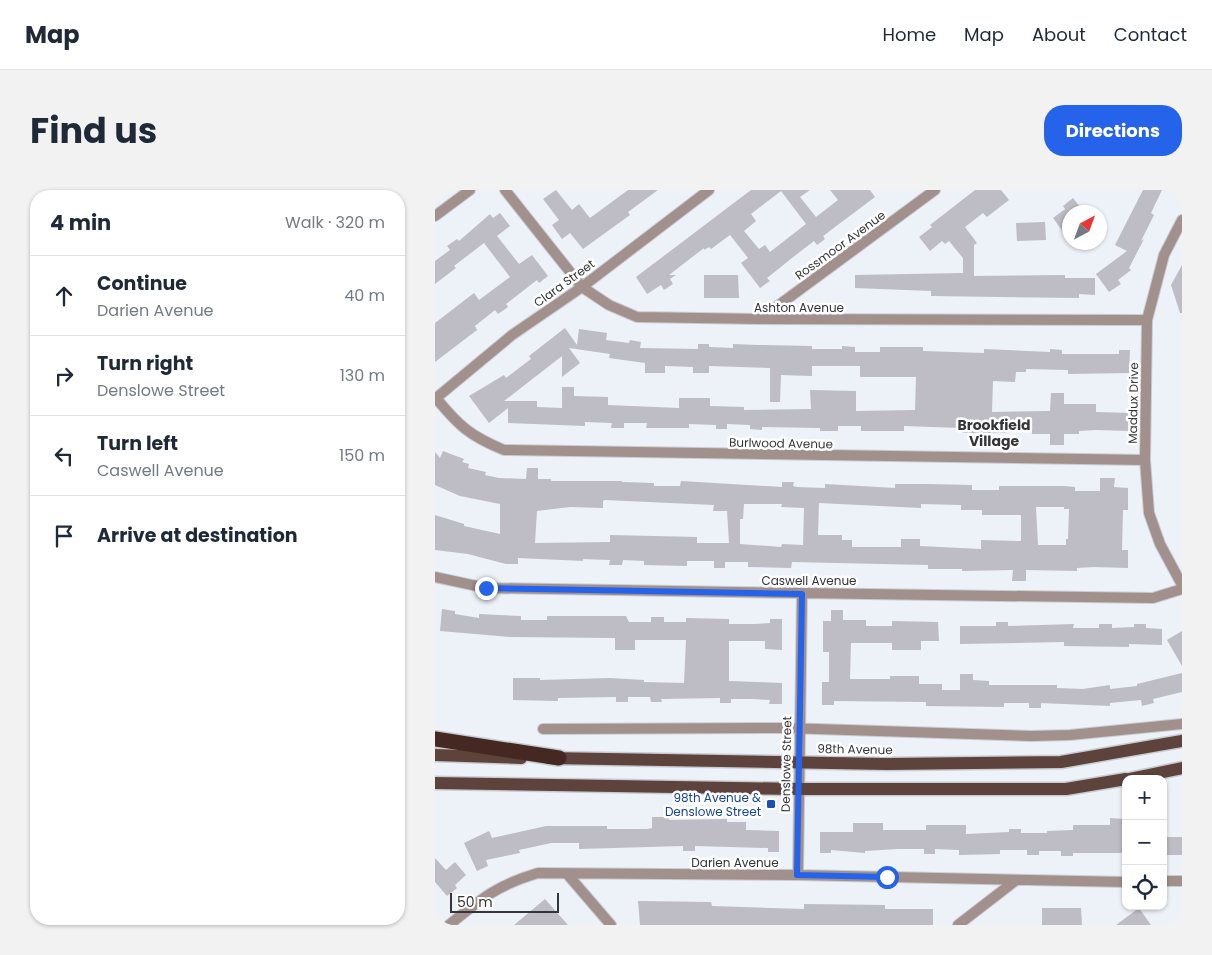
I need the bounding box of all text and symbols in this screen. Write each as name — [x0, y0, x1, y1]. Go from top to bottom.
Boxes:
text: Map — [25, 18, 80, 51]
text: Home — [882, 22, 936, 47]
text: Map — [964, 22, 1004, 47]
text: About — [1032, 22, 1086, 47]
text: Contact — [1114, 22, 1187, 47]
button: Directions — [1044, 105, 1182, 156]
text: Find us — [30, 106, 157, 155]
north arrow — [1062, 205, 1107, 250]
street label: Rossmoor Avenue — [791, 206, 889, 284]
text: 4 min — [50, 208, 111, 237]
text: Walk · 320 m — [285, 211, 385, 234]
street label: Clara Street — [530, 255, 598, 311]
text: Continue — [97, 270, 187, 297]
icon: ahead — [50, 282, 78, 310]
text: 40 m — [344, 284, 385, 307]
text: Darien Avenue — [97, 299, 214, 322]
street label: Ashton Avenue — [754, 299, 844, 316]
text: Turn right — [97, 350, 193, 377]
icon: right — [50, 362, 78, 390]
street label: Maddux Drive — [1124, 362, 1142, 444]
text: 130 m — [340, 364, 385, 387]
text: Denslowe Street — [97, 379, 225, 402]
district label: Brookfield Village — [957, 415, 1031, 451]
text: Turn left — [97, 430, 178, 457]
street label: Burlwood Avenue — [729, 434, 833, 452]
icon: left — [50, 442, 78, 470]
text: 150 m — [339, 444, 385, 467]
text: Caswell Avenue — [97, 459, 224, 482]
icon: arrive — [50, 522, 78, 550]
text: Arrive at destination — [97, 522, 298, 549]
street label: Caswell Avenue — [761, 572, 857, 589]
route end — [475, 577, 498, 600]
street label: Denslowe Street — [777, 716, 795, 812]
street label: 98th Avenue — [817, 740, 893, 758]
map controls — [1122, 775, 1167, 910]
button: + — [1122, 775, 1167, 820]
place label: 98th Avenue & Denslowe Street — [665, 789, 761, 820]
marker: 98th Avenue & Denslowe Street — [765, 798, 777, 810]
button: − — [1122, 820, 1167, 865]
street label: Darien Avenue — [691, 854, 779, 871]
button: locate — [1122, 865, 1167, 910]
route start — [876, 866, 899, 889]
scale bar — [450, 890, 559, 913]
text: 50 m — [457, 892, 493, 912]

